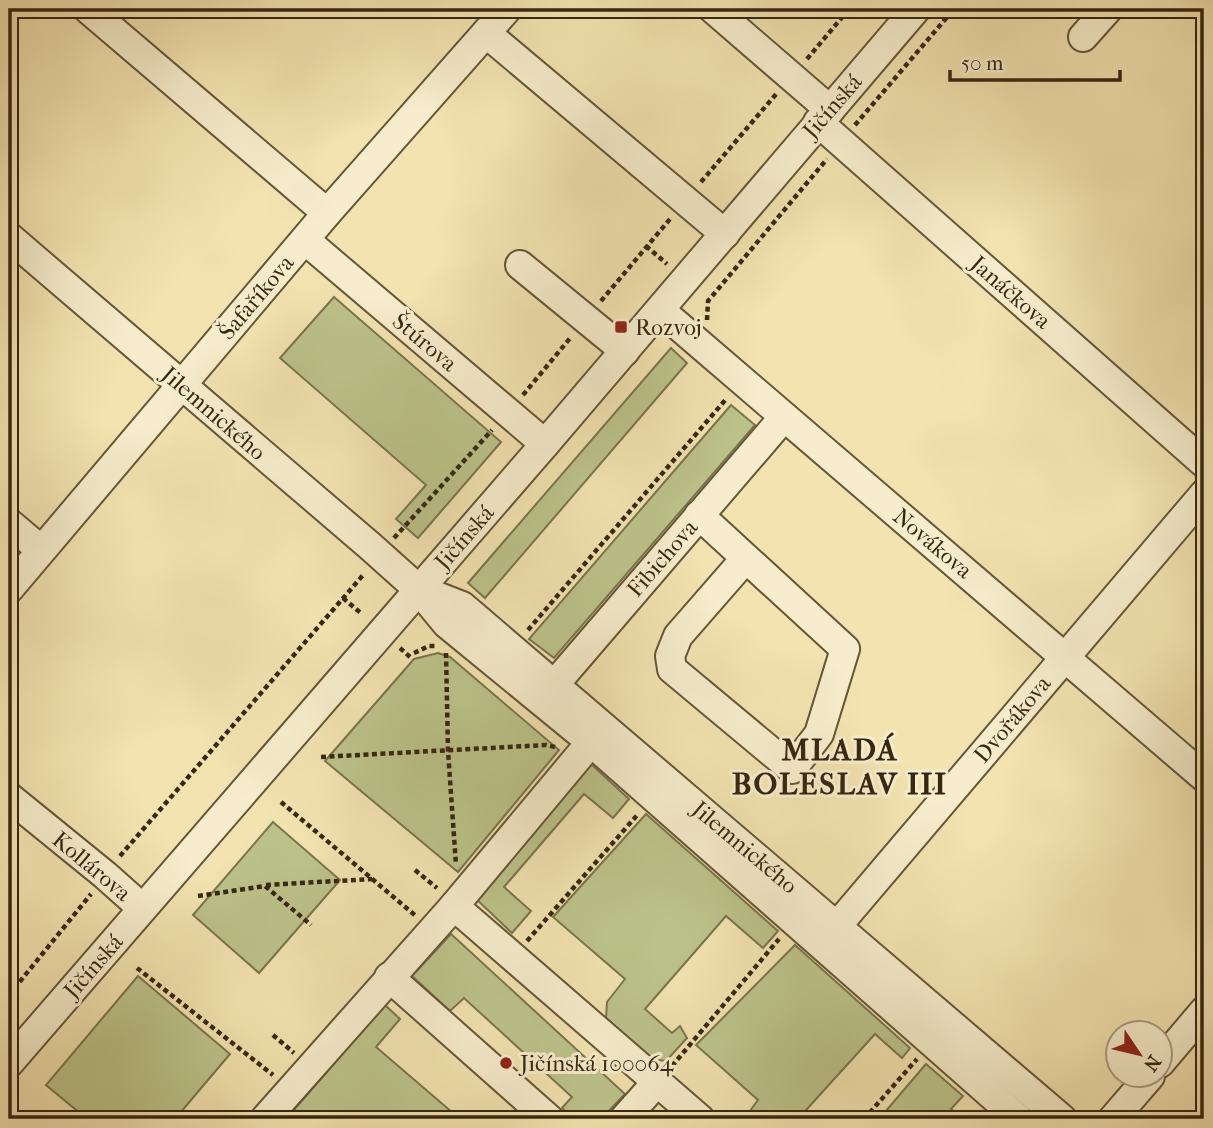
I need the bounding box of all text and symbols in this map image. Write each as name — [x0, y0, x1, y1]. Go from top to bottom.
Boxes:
scale bar — [950, 38, 1120, 82]
text: 50 m — [961, 51, 1004, 75]
street label: Jičínská — [796, 68, 868, 145]
street label: Šafaříkova — [213, 249, 300, 345]
street label: Janáčkova — [964, 249, 1057, 335]
street label: Štúrova — [387, 308, 463, 377]
place label: Rozvoj — [635, 314, 702, 341]
marker: Rozvoj — [613, 319, 629, 335]
street label: Jilemnického — [155, 360, 271, 466]
street label: Jičínská — [428, 499, 500, 576]
street label: Novákova — [888, 503, 978, 584]
street label: Fibichova — [622, 514, 703, 602]
street label: Dvořákova — [968, 670, 1057, 768]
district label: MLADÁ BOLESLAV III — [732, 732, 948, 802]
street label: Jilemnického — [685, 794, 803, 899]
street label: Kollárova — [47, 826, 137, 907]
street label: Jičínská — [57, 928, 129, 1005]
north arrow — [1104, 1020, 1174, 1090]
place label: Jičínská 100064 — [518, 1050, 675, 1077]
text: N — [1139, 1051, 1165, 1076]
marker: Jičínská 100064 — [498, 1055, 514, 1071]

